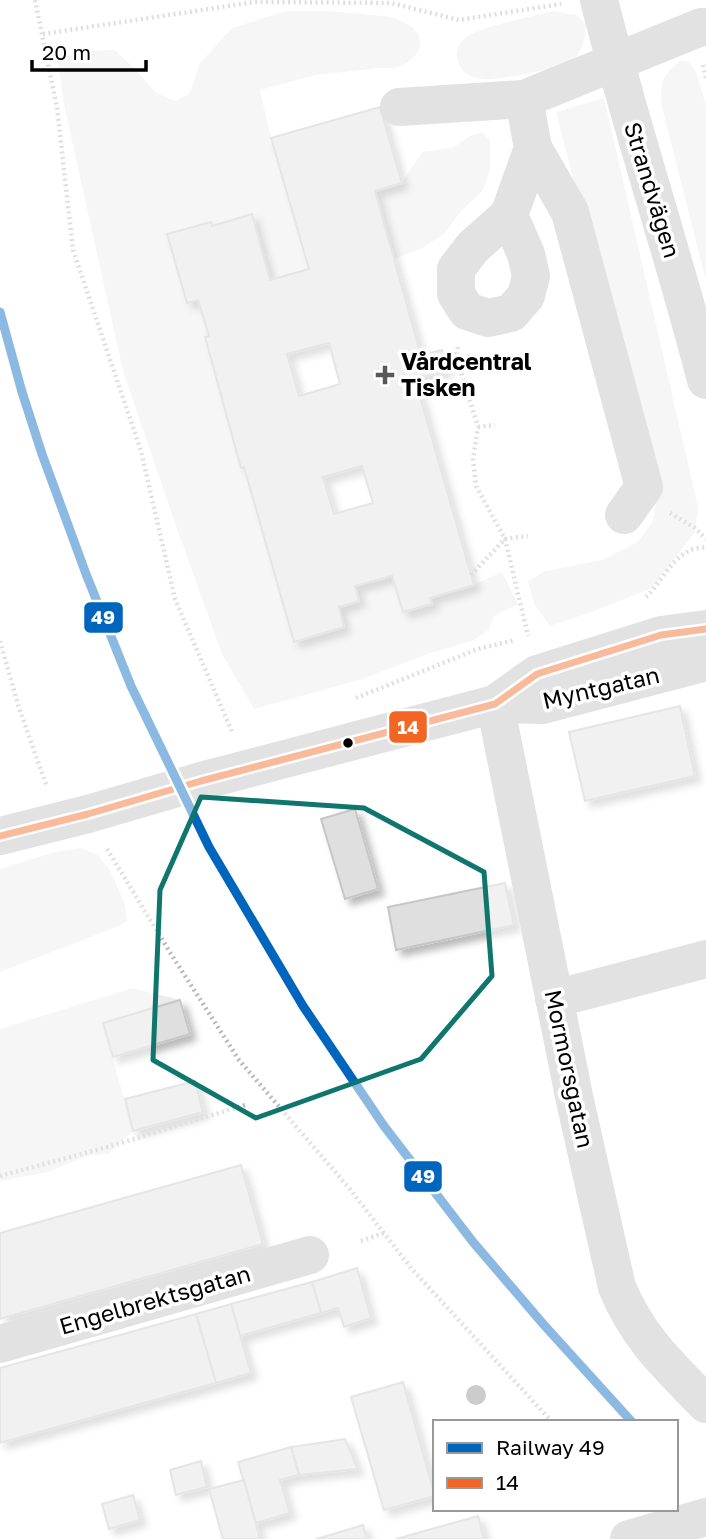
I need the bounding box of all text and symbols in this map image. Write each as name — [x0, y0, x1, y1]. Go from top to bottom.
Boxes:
scale bar — [32, 28, 145, 72]
text: 20 m — [42, 39, 91, 65]
street label: Strandvägen — [619, 118, 687, 261]
place label: Vårdcentral Tisken — [401, 347, 532, 401]
marker: Vårdcentral Tisken — [375, 365, 395, 385]
line badge: 49 — [83, 601, 124, 634]
text: 49 — [91, 605, 115, 628]
street label: Myntgatan — [540, 660, 662, 714]
line badge: 14 — [388, 710, 428, 744]
text: 14 — [397, 715, 419, 738]
unlabelled marker — [341, 736, 355, 750]
street label: Mormorsgatan — [540, 987, 600, 1151]
line badge: 49 — [403, 1160, 443, 1193]
text: 49 — [411, 1164, 435, 1187]
street label: Engelbrektsgatan — [56, 1258, 253, 1340]
legend — [433, 1420, 678, 1511]
text: Railway 49 — [496, 1434, 605, 1460]
text: 14 — [496, 1469, 519, 1495]

